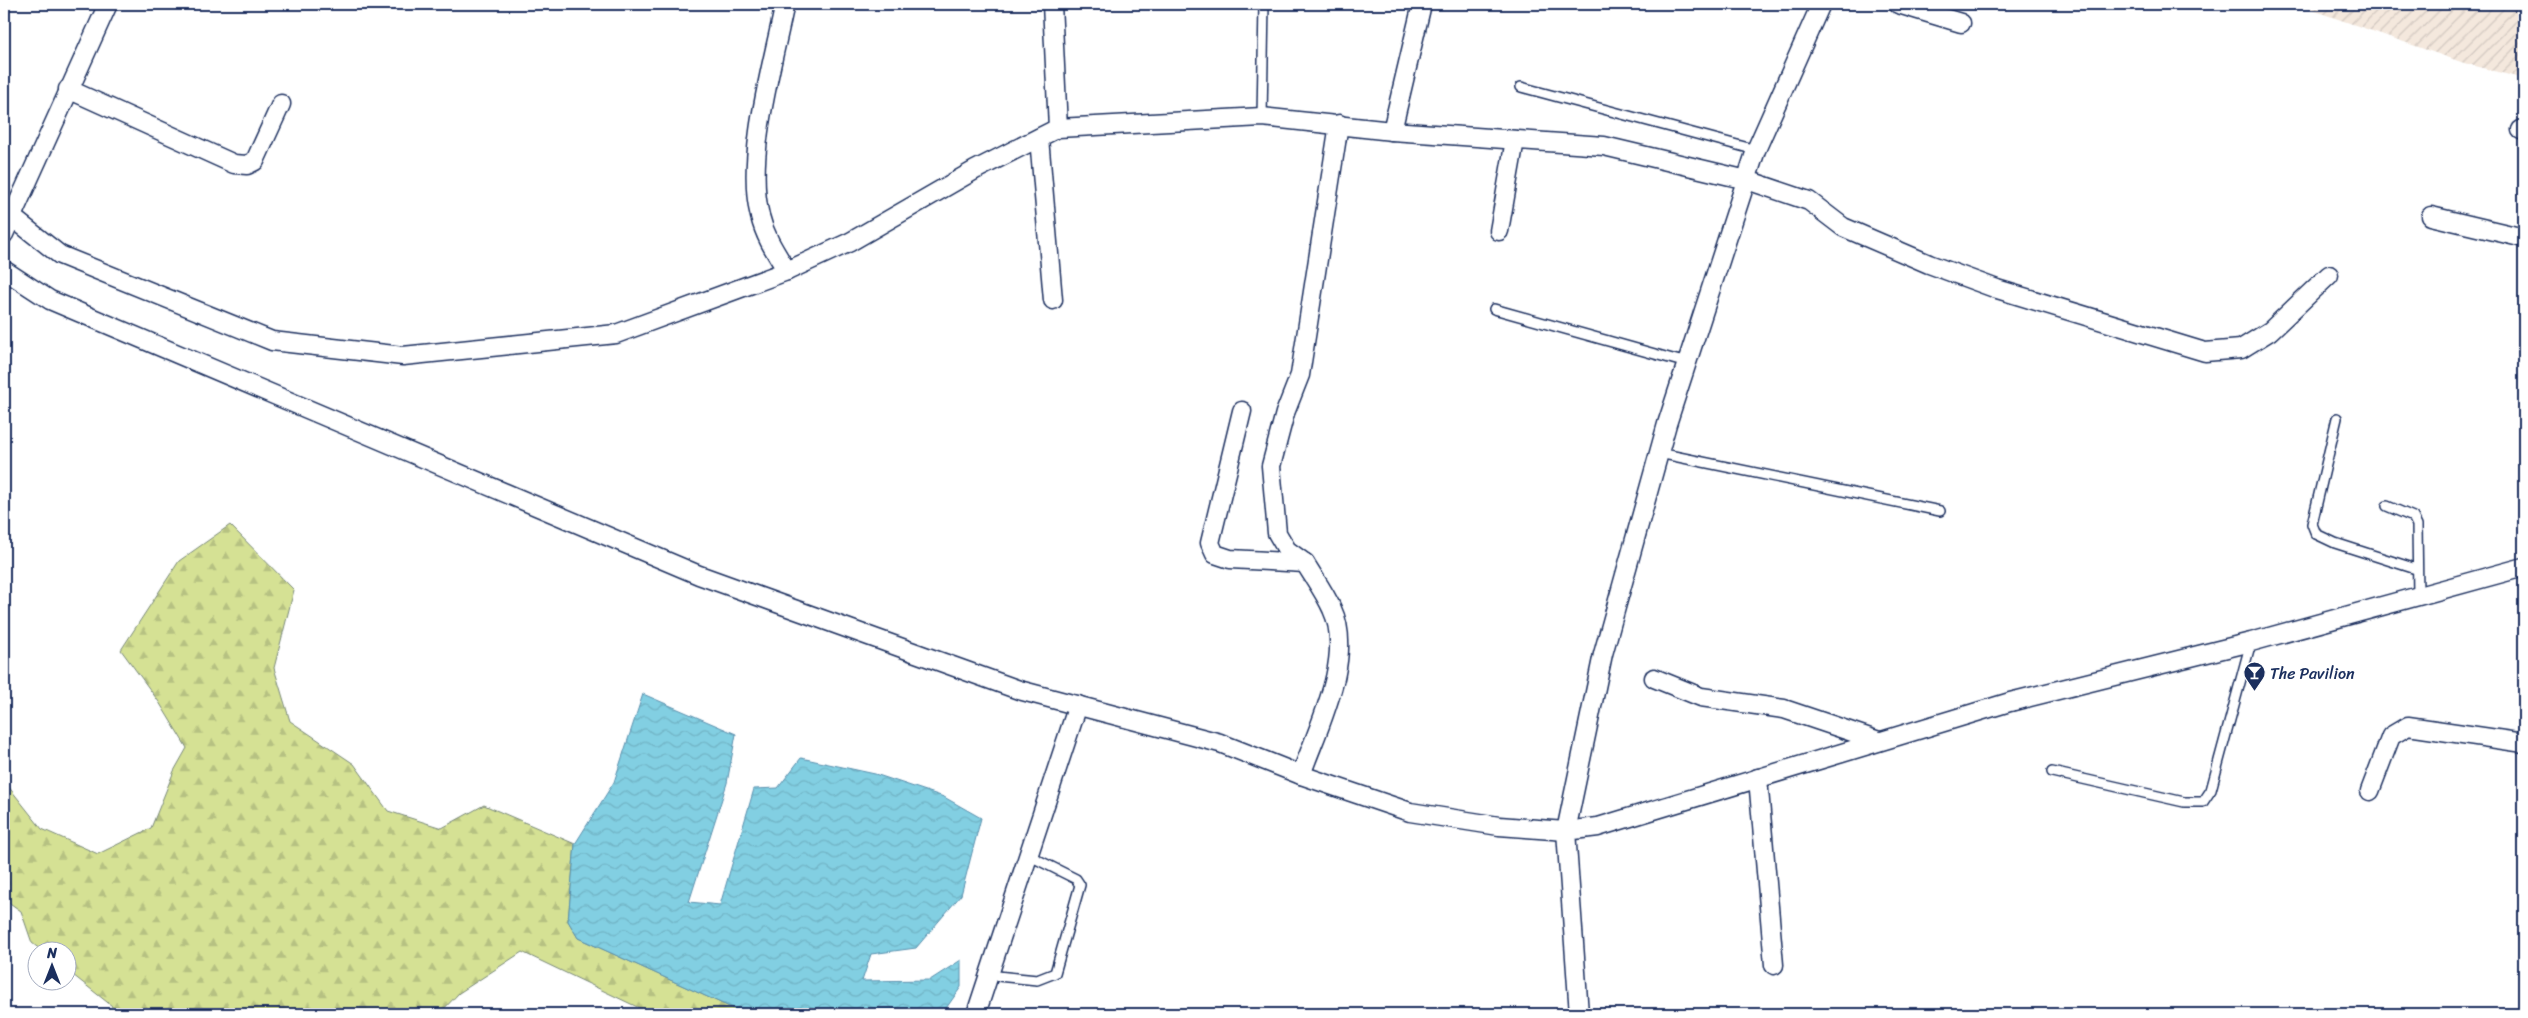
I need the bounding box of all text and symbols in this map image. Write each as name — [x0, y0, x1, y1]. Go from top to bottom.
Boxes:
place label: The Pavilion — [2270, 659, 2355, 688]
bar icon: The Pavilion — [2242, 661, 2266, 692]
north arrow — [28, 940, 78, 990]
text: N — [46, 941, 57, 966]

